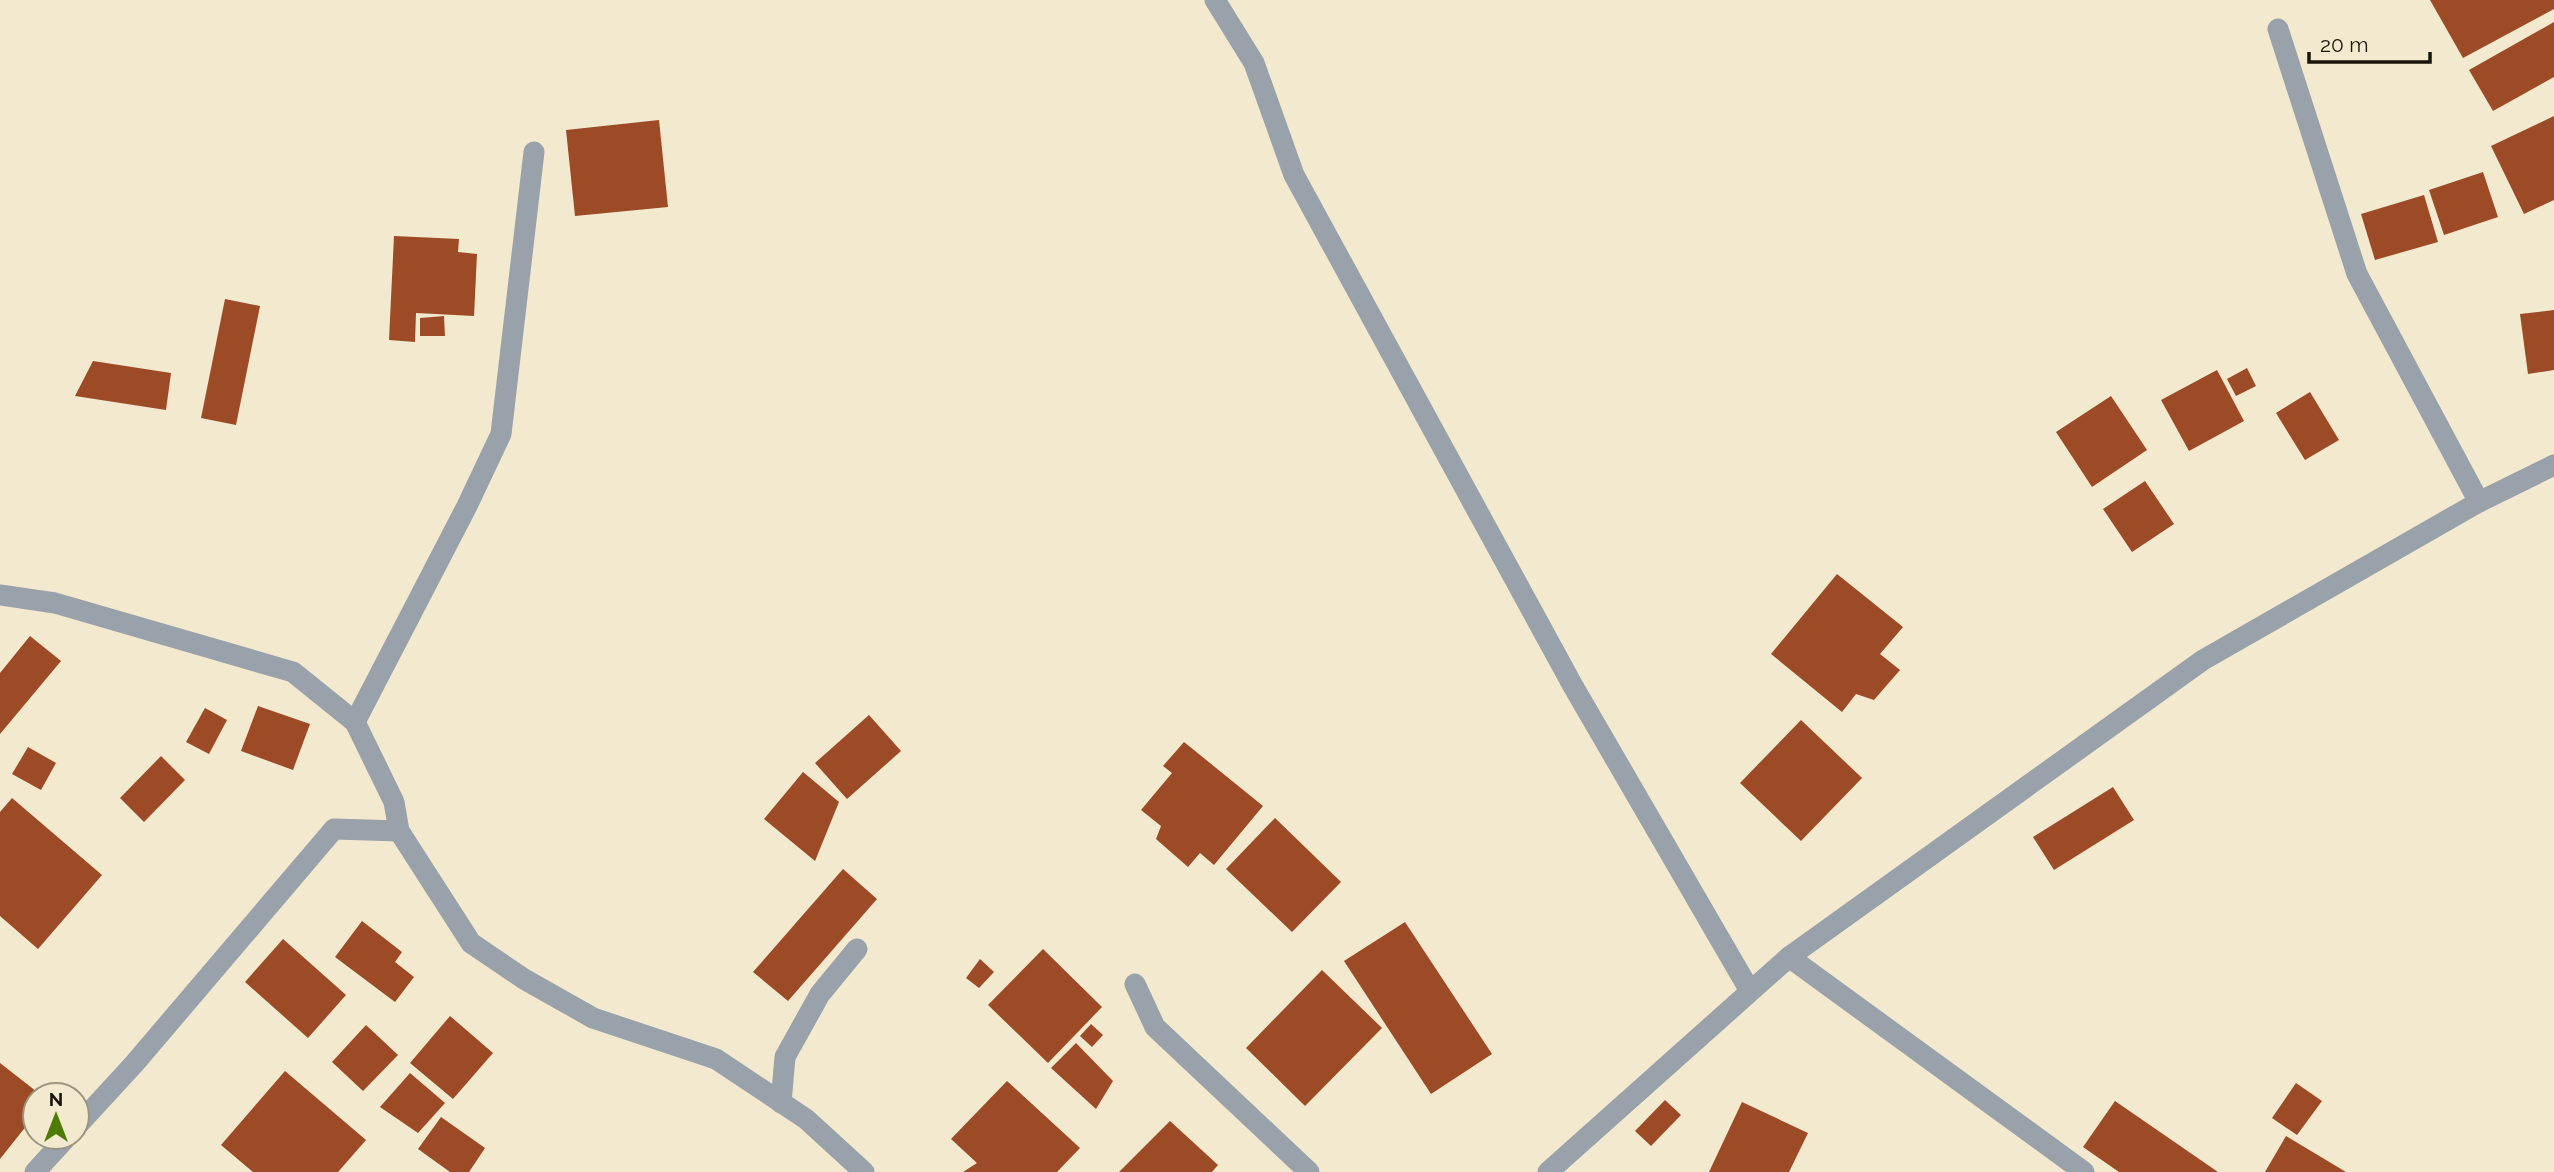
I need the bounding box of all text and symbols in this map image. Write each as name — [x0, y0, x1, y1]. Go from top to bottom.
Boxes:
scale bar — [2309, 21, 2430, 65]
text: 20 m — [2320, 32, 2368, 57]
north arrow — [21, 1081, 91, 1151]
text: N — [49, 1088, 63, 1110]

